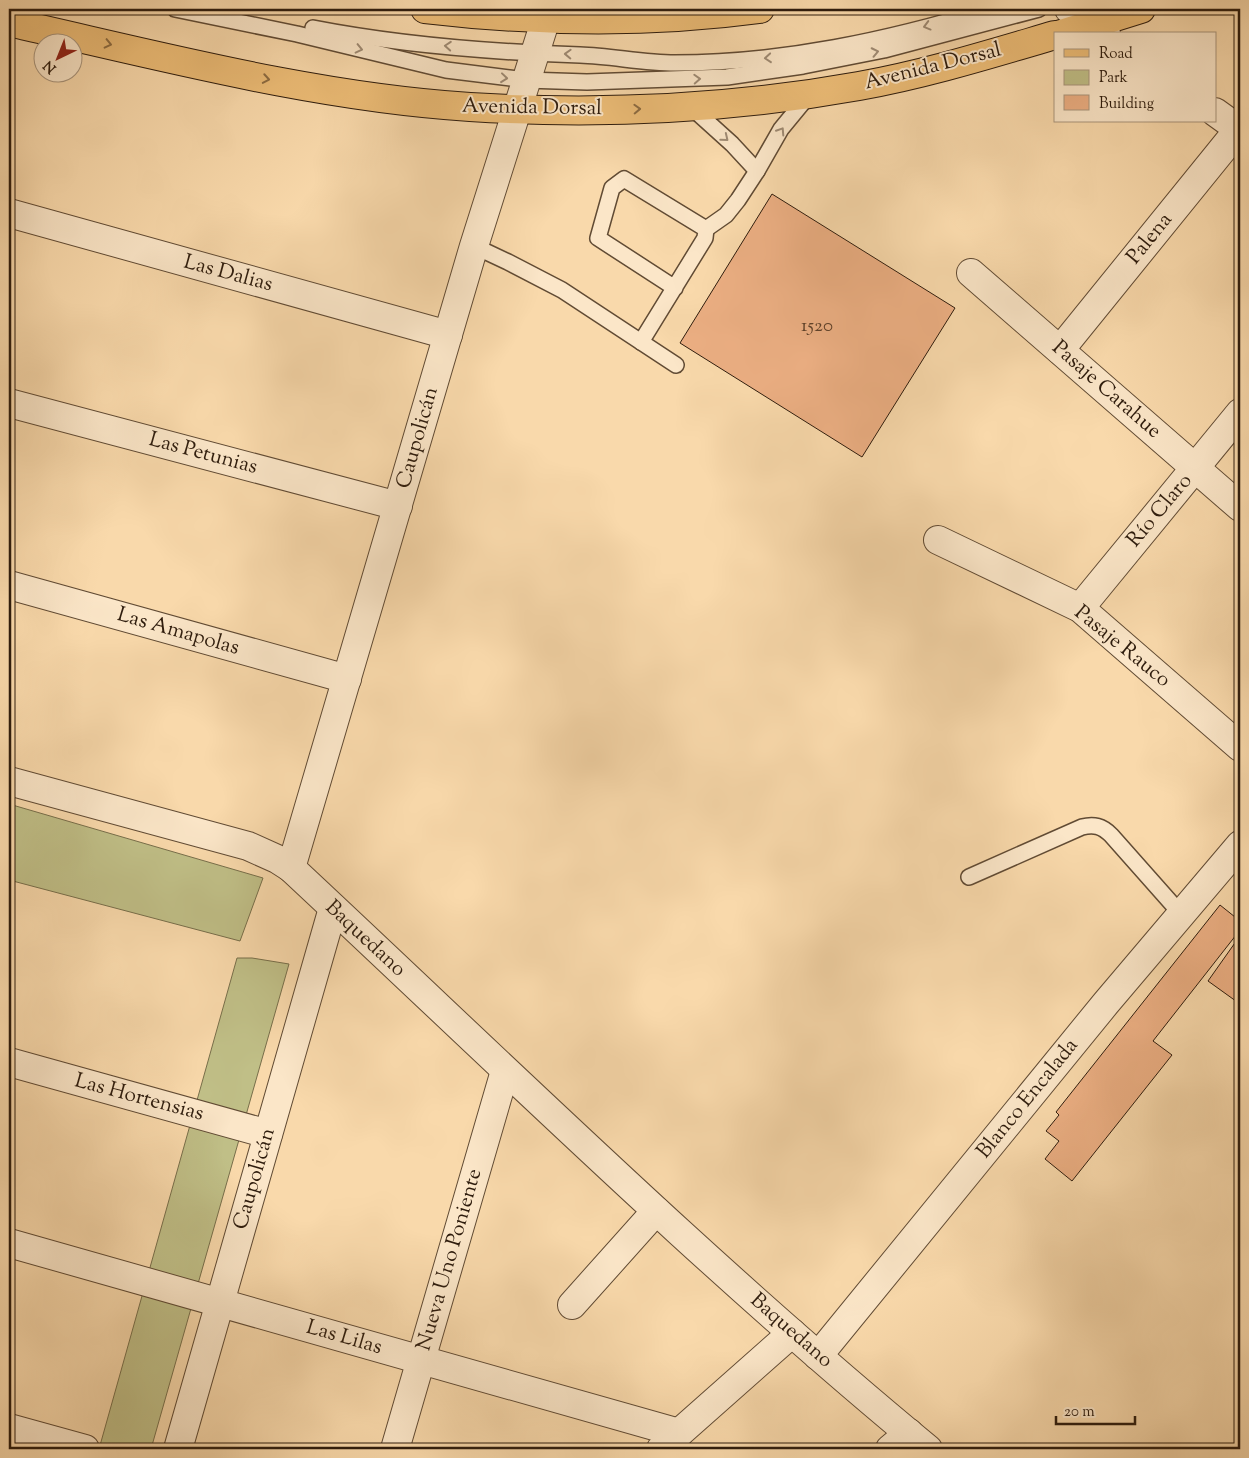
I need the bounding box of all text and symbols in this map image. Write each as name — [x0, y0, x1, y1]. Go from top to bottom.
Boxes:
one-way arrow — [923, 21, 932, 31]
north arrow — [32, 32, 82, 82]
legend — [1054, 32, 1216, 122]
street label: Avenida Dorsal — [861, 35, 1005, 99]
one-way arrow — [103, 39, 112, 49]
one-way arrow — [444, 41, 452, 52]
one-way arrow — [355, 43, 364, 54]
text: Road — [1099, 44, 1133, 65]
one-way arrow — [871, 47, 879, 57]
one-way arrow — [563, 49, 571, 60]
one-way arrow — [764, 53, 772, 64]
text: N — [40, 55, 61, 77]
text: Park — [1099, 68, 1128, 89]
one-way arrow — [500, 72, 508, 83]
one-way arrow — [262, 73, 271, 83]
one-way arrow — [694, 73, 702, 84]
street label: Avenida Dorsal — [462, 92, 602, 124]
text: Building — [1099, 94, 1154, 115]
one-way arrow — [633, 104, 641, 115]
one-way arrow — [775, 127, 784, 137]
one-way arrow — [719, 133, 728, 141]
street label: Palena — [1120, 206, 1180, 271]
street label: Las Dalias — [180, 248, 276, 300]
house number: 1520 — [801, 313, 833, 340]
street label: Pasaje Carahue — [1045, 334, 1167, 446]
street label: Caupolicán — [389, 384, 447, 492]
street label: Las Petunias — [145, 425, 261, 483]
street label: Río Claro — [1120, 467, 1200, 555]
street label: Pasaje Rauco — [1067, 599, 1177, 695]
street label: Las Amapolas — [113, 600, 243, 664]
street label: Baquedano — [318, 893, 412, 985]
street label: Blanco Encalada — [970, 1032, 1086, 1166]
street label: Las Hortensias — [71, 1066, 207, 1130]
street label: Caupolicán — [226, 1125, 284, 1233]
street label: Nueva Uno Poniente — [410, 1165, 490, 1355]
street label: Baquedano — [743, 1286, 839, 1376]
street label: Las Lilas — [303, 1313, 385, 1363]
scale bar — [1056, 1393, 1135, 1425]
text: 20 m — [1064, 1402, 1095, 1423]

